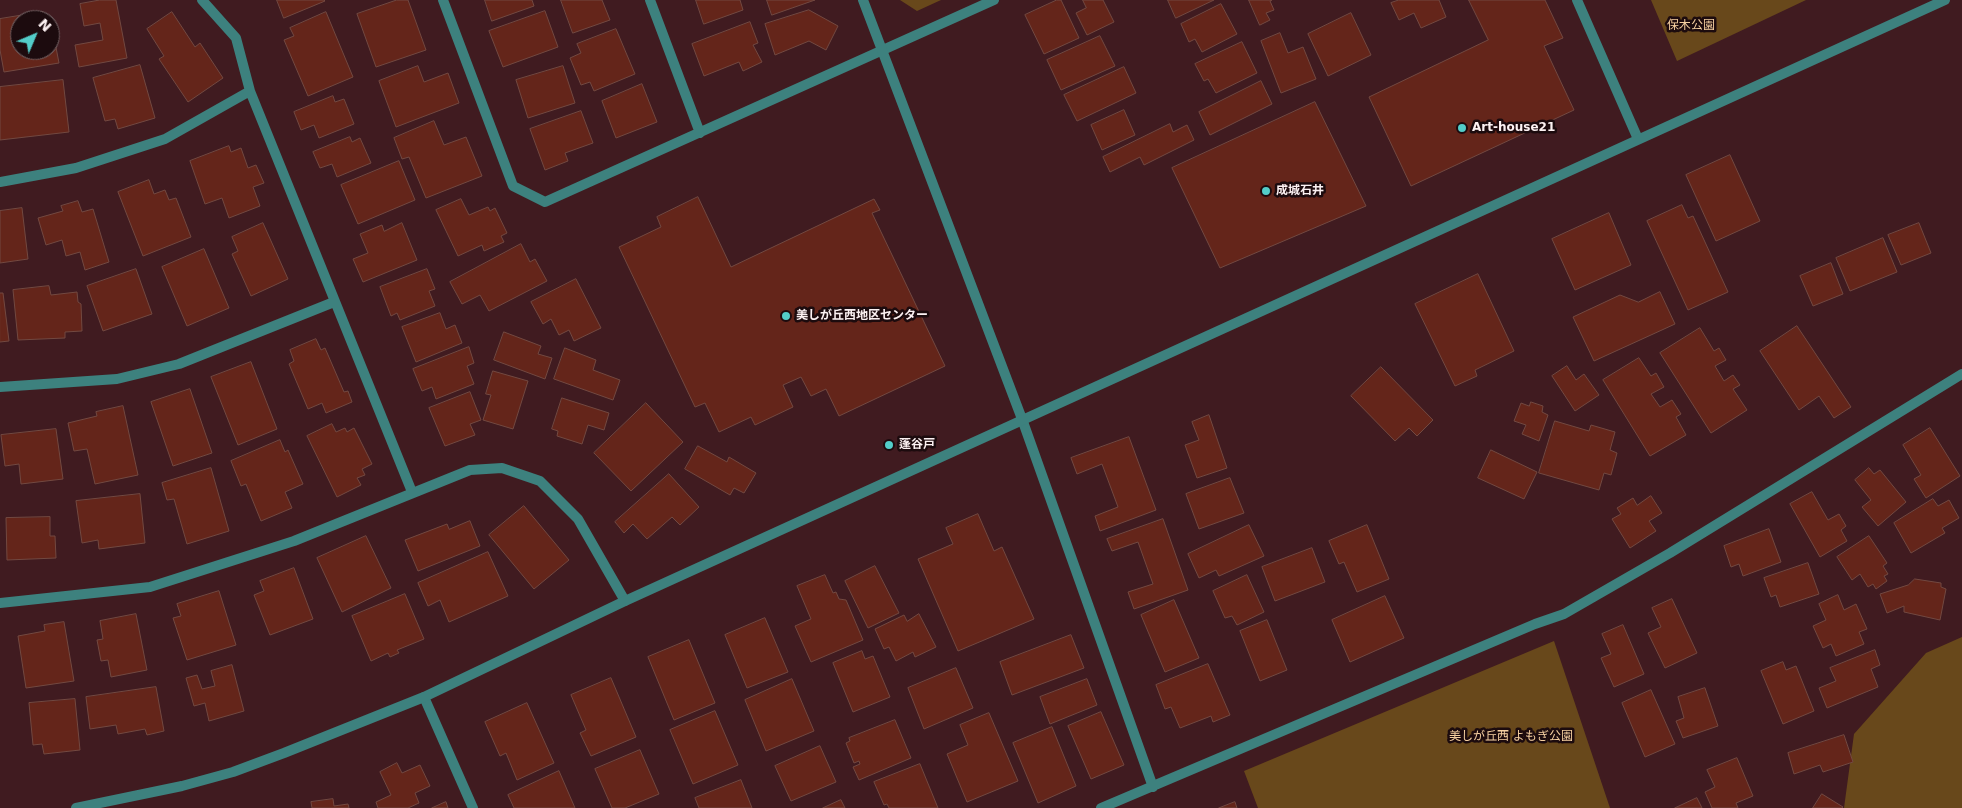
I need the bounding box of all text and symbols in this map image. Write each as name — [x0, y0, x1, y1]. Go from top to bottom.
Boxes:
north arrow — [10, 10, 60, 60]
text: N — [35, 15, 55, 35]
park label: 保木公園 — [1667, 19, 1715, 33]
place label: Art-house21 — [1472, 121, 1555, 135]
marker: Art-house21 — [1456, 122, 1468, 134]
place label: 成城石井 — [1276, 184, 1324, 198]
marker: 成城石井 — [1260, 185, 1272, 197]
place label: 美しが丘西地区センター — [796, 309, 928, 323]
marker: 美しが丘西地区センター — [780, 310, 792, 322]
place label: 蓬谷戸 — [899, 438, 935, 452]
marker: 蓬谷戸 — [883, 439, 895, 451]
park label: 美しが丘西 よもぎ公園 — [1449, 730, 1573, 744]

